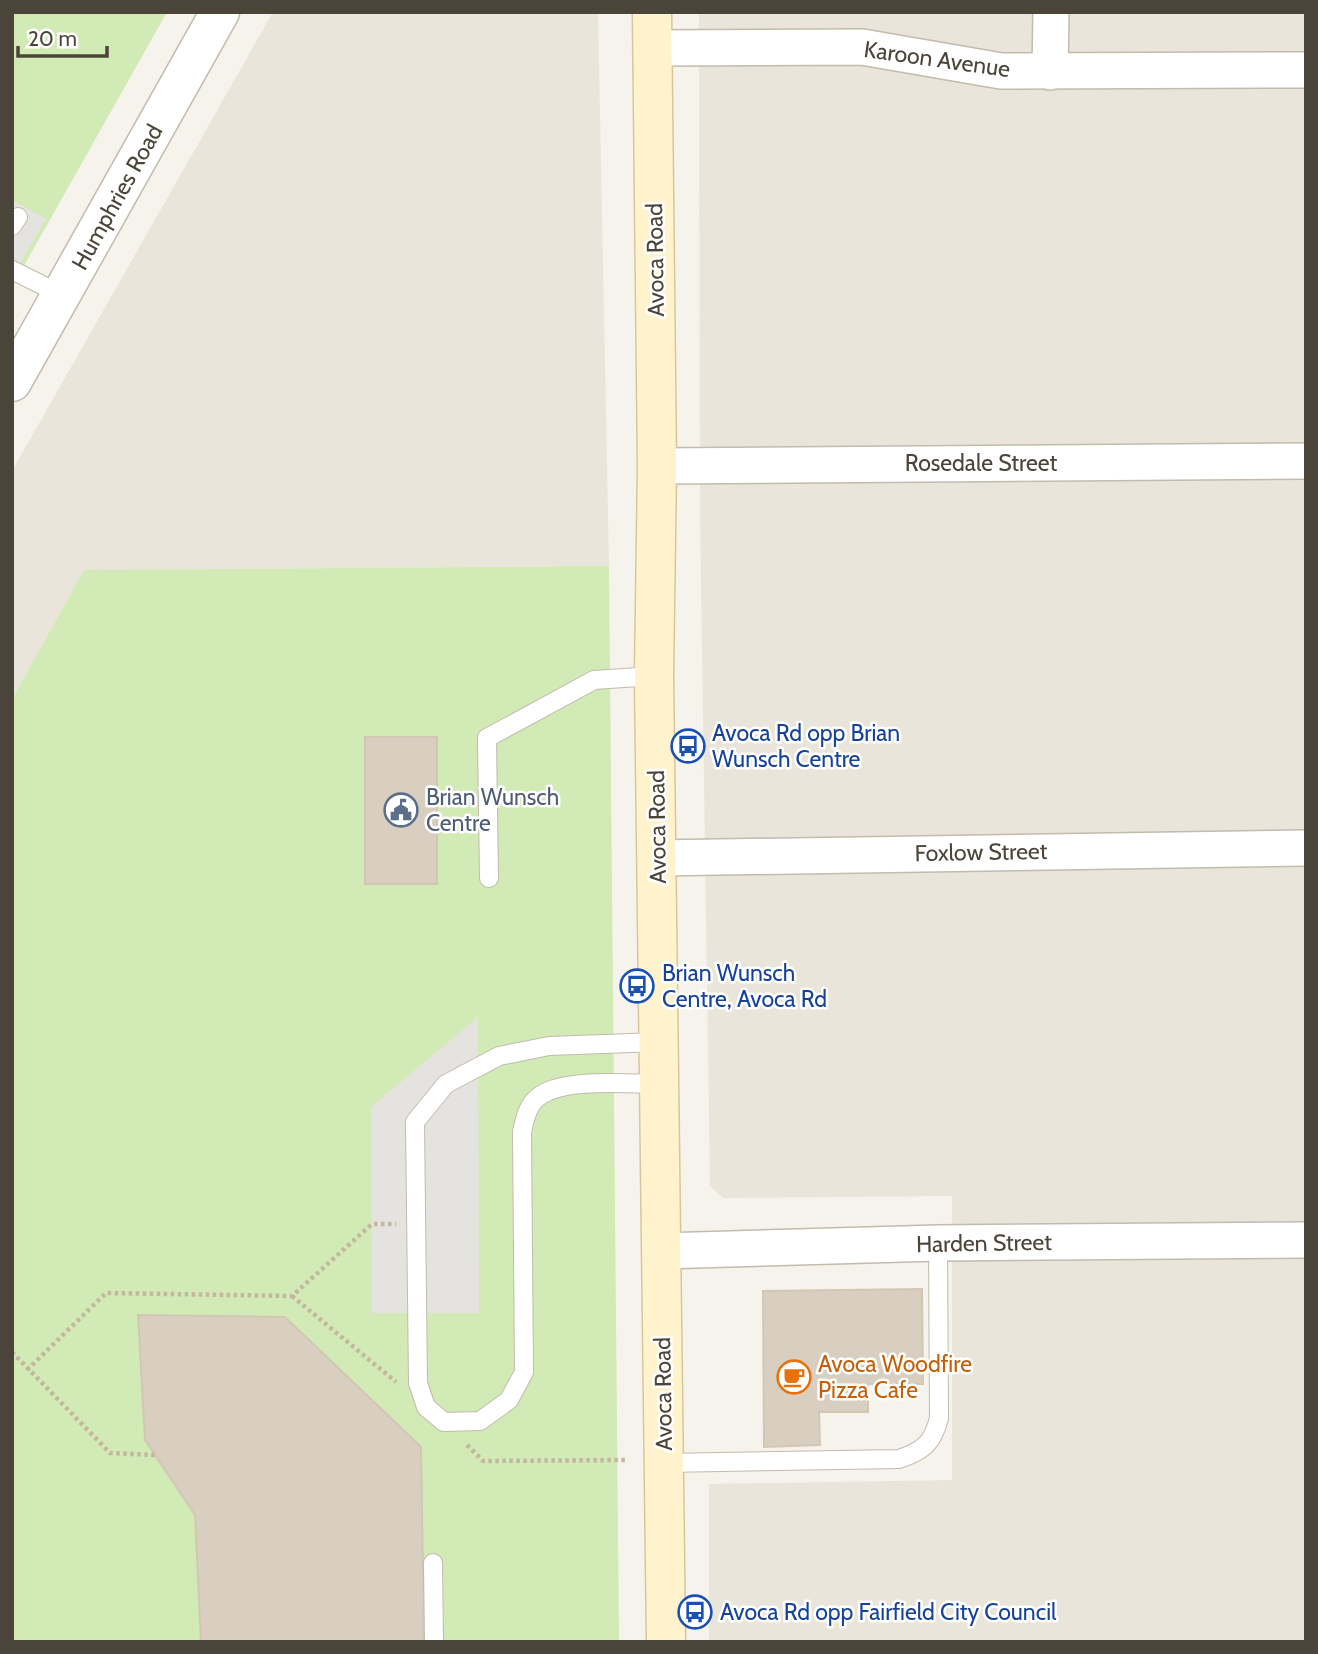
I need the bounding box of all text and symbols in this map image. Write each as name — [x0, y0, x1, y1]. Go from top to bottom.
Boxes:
scale bar — [18, 14, 107, 58]
text: 20 m — [28, 26, 77, 51]
street label: Karoon Avenue — [862, 35, 1012, 83]
street label: Humphries Road — [65, 119, 169, 275]
street label: Avoca Road — [640, 203, 670, 317]
street label: Rosedale Street — [905, 449, 1058, 477]
place label: Avoca Rd opp Brian Wunsch Centre — [712, 719, 900, 773]
bus stop icon: Avoca Rd opp Brian Wunsch Centre — [669, 727, 707, 765]
street label: Avoca Road — [642, 770, 672, 884]
place label: Brian Wunsch Centre — [426, 783, 559, 837]
public building icon: Brian Wunsch Centre — [382, 791, 420, 829]
street label: Foxlow Street — [914, 837, 1048, 867]
place label: Brian Wunsch Centre, Avoca Rd — [662, 959, 827, 1013]
bus stop icon: Brian Wunsch Centre, Avoca Rd — [618, 967, 656, 1005]
street label: Harden Street — [916, 1228, 1052, 1258]
street label: Avoca Road — [648, 1337, 678, 1451]
place label: Avoca Woodfire Pizza Cafe — [818, 1350, 972, 1404]
cafe icon: Avoca Woodfire Pizza Cafe — [775, 1358, 813, 1396]
bus stop icon: Avoca Rd opp Fairfield City Council — [676, 1593, 714, 1631]
place label: Avoca Rd opp Fairfield City Council — [720, 1598, 1057, 1626]

